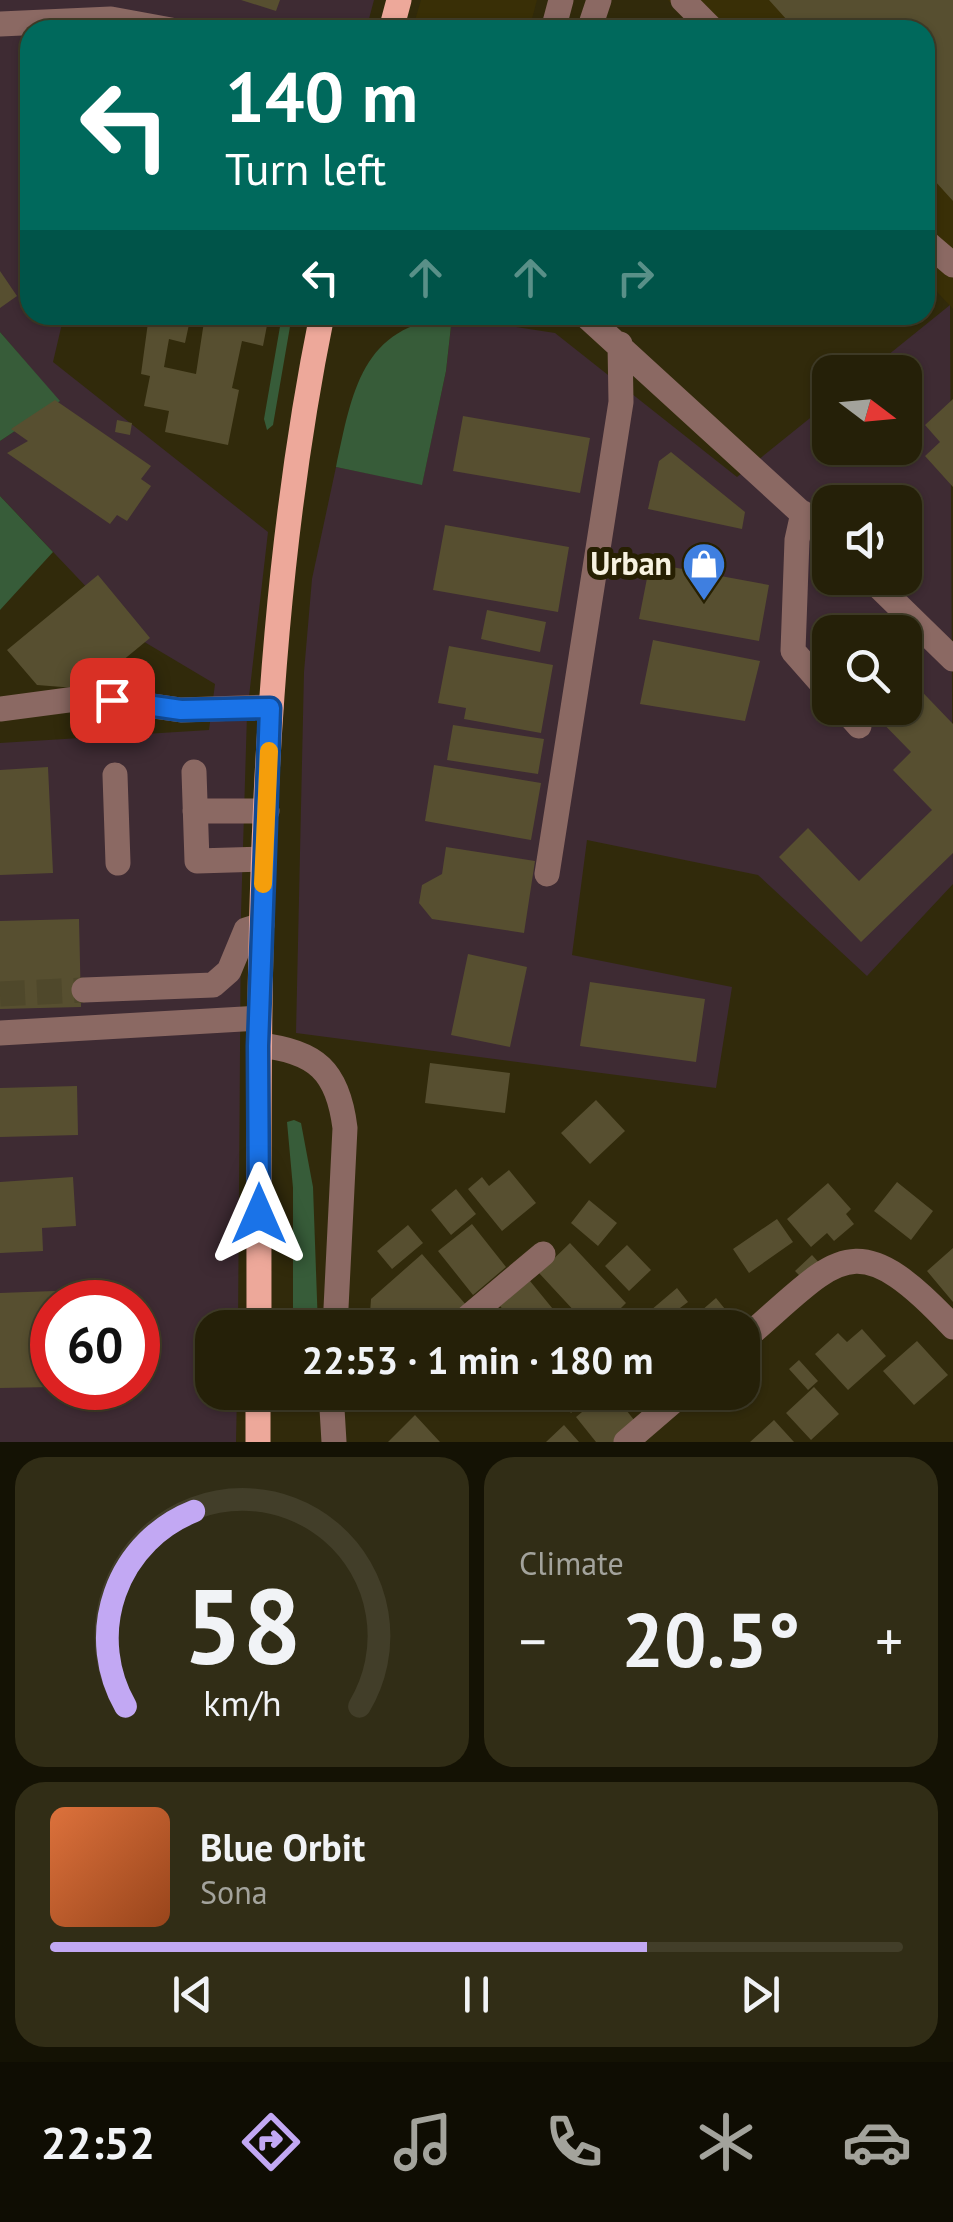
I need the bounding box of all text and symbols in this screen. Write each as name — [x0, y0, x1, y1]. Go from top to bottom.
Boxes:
text: 140 m — [225, 51, 418, 141]
icon: left — [60, 60, 190, 190]
text: Turn left — [225, 139, 386, 197]
icon: left — [293, 250, 348, 305]
icon: ahead — [398, 250, 453, 305]
icon: ahead — [503, 250, 558, 305]
icon: right — [608, 250, 663, 305]
north arrow — [812, 355, 922, 465]
map controls — [812, 355, 922, 725]
button: sound — [812, 485, 922, 595]
shop icon: Urban — [681, 541, 727, 602]
place label: Urban — [590, 542, 672, 584]
button: search — [812, 615, 922, 725]
pin — [70, 658, 155, 743]
icon: arrive — [85, 673, 140, 728]
position arrow — [207, 1162, 311, 1266]
speed limit sign: 60 — [30, 1280, 160, 1410]
text: 22:53 · 1 min · 180 m — [302, 1335, 653, 1384]
text: Climate — [519, 1542, 624, 1584]
text: 58 — [183, 1558, 301, 1693]
text: 20.5° — [622, 1591, 800, 1688]
text: − — [519, 1605, 547, 1676]
text: + — [875, 1605, 903, 1676]
text: km/h — [203, 1680, 281, 1726]
text: Blue Orbit — [200, 1822, 365, 1871]
text: Sona — [200, 1871, 268, 1913]
icon: previous — [165, 1967, 220, 2022]
icon: pause — [449, 1967, 504, 2022]
icon: next — [733, 1967, 788, 2022]
icon: directions — [236, 2107, 306, 2177]
icon: music — [388, 2107, 458, 2177]
icon: phone — [539, 2107, 609, 2177]
icon: climate — [691, 2107, 761, 2177]
icon: car — [842, 2107, 912, 2177]
text: 22:52 — [41, 2113, 155, 2171]

